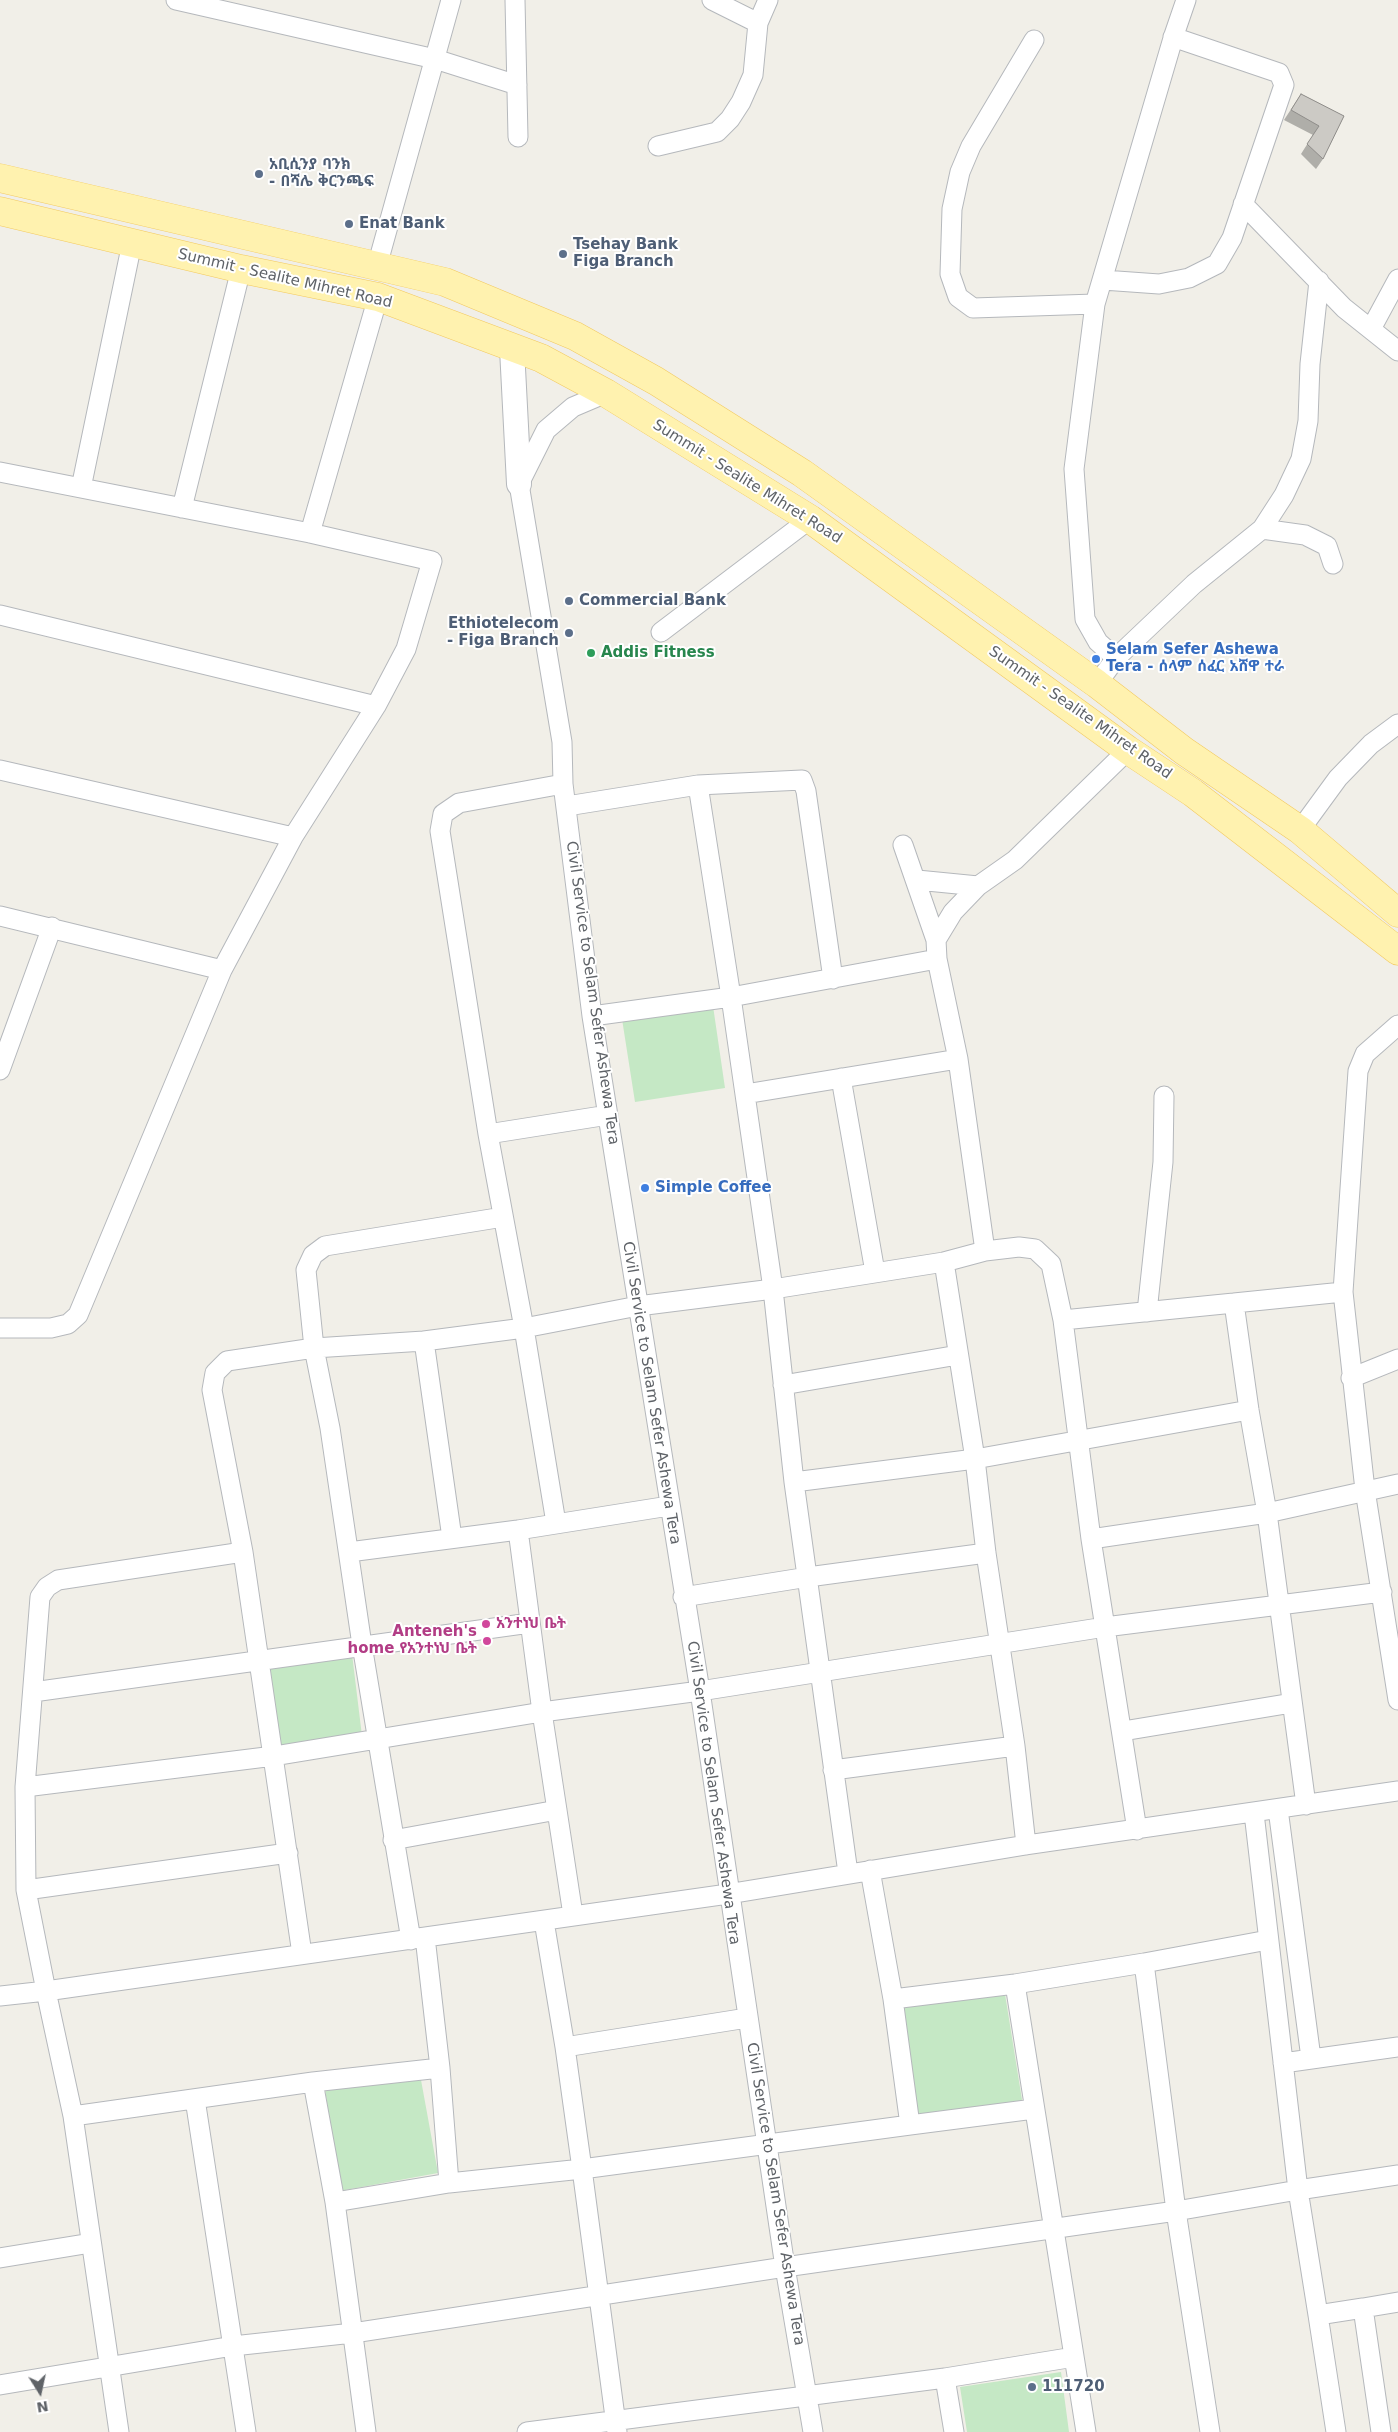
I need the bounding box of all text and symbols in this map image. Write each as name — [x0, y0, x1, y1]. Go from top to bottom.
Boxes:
place label: አቢሲንያ ባንክ - በሻሌ ቅርንጫፍ — [269, 156, 374, 191]
marker: አቢሲንያ ባንክ - በሻሌ ቅርንጫፍ — [253, 168, 265, 180]
place label: Enat Bank — [359, 215, 445, 233]
marker: Enat Bank — [343, 218, 355, 230]
place label: Tsehay Bank Figa Branch — [573, 236, 678, 271]
street label: Summit - Sealite Mihret Road — [176, 246, 394, 312]
marker: Tsehay Bank Figa Branch — [557, 248, 569, 260]
street label: Summit - Sealite Mihret Road — [649, 416, 845, 548]
place label: Commercial Bank — [579, 592, 726, 610]
marker: Commercial Bank — [563, 595, 575, 607]
place label: Ethiotelecom - Figa Branch — [447, 615, 559, 650]
marker: Ethiotelecom - Figa Branch — [563, 627, 575, 639]
place label: Selam Sefer Ashewa Tera - ሰላም ሰፈር አሸዋ ተራ — [1106, 641, 1284, 676]
street label: Summit - Sealite Mihret Road — [985, 643, 1175, 783]
place label: Addis Fitness — [601, 644, 715, 662]
marker: Addis Fitness — [585, 647, 597, 659]
marker: Selam Sefer Ashewa Tera - ሰላም ሰፈር አሸዋ ተራ — [1090, 653, 1102, 665]
street label: Civil Service to Selam Sefer Ashewa Tera — [562, 840, 622, 1146]
place label: Simple Coffee — [655, 1179, 772, 1197]
marker: Simple Coffee — [639, 1182, 651, 1194]
street label: Civil Service to Selam Sefer Ashewa Tera — [618, 1240, 684, 1546]
place label: አንተነህ ቤት — [496, 1615, 566, 1633]
marker: አንተነህ ቤት — [480, 1618, 492, 1630]
place label: Anteneh's home የአንተነህ ቤት — [348, 1623, 477, 1658]
marker: Anteneh's home የአንተነህ ቤት — [481, 1635, 493, 1647]
street label: Civil Service to Selam Sefer Ashewa Tera — [683, 1640, 743, 1946]
street label: Civil Service to Selam Sefer Ashewa Tera — [742, 2041, 808, 2347]
north arrow — [15, 2367, 65, 2417]
place label: 111720 — [1042, 2378, 1105, 2396]
marker: 111720 — [1026, 2381, 1038, 2393]
text: N — [35, 2398, 50, 2416]

